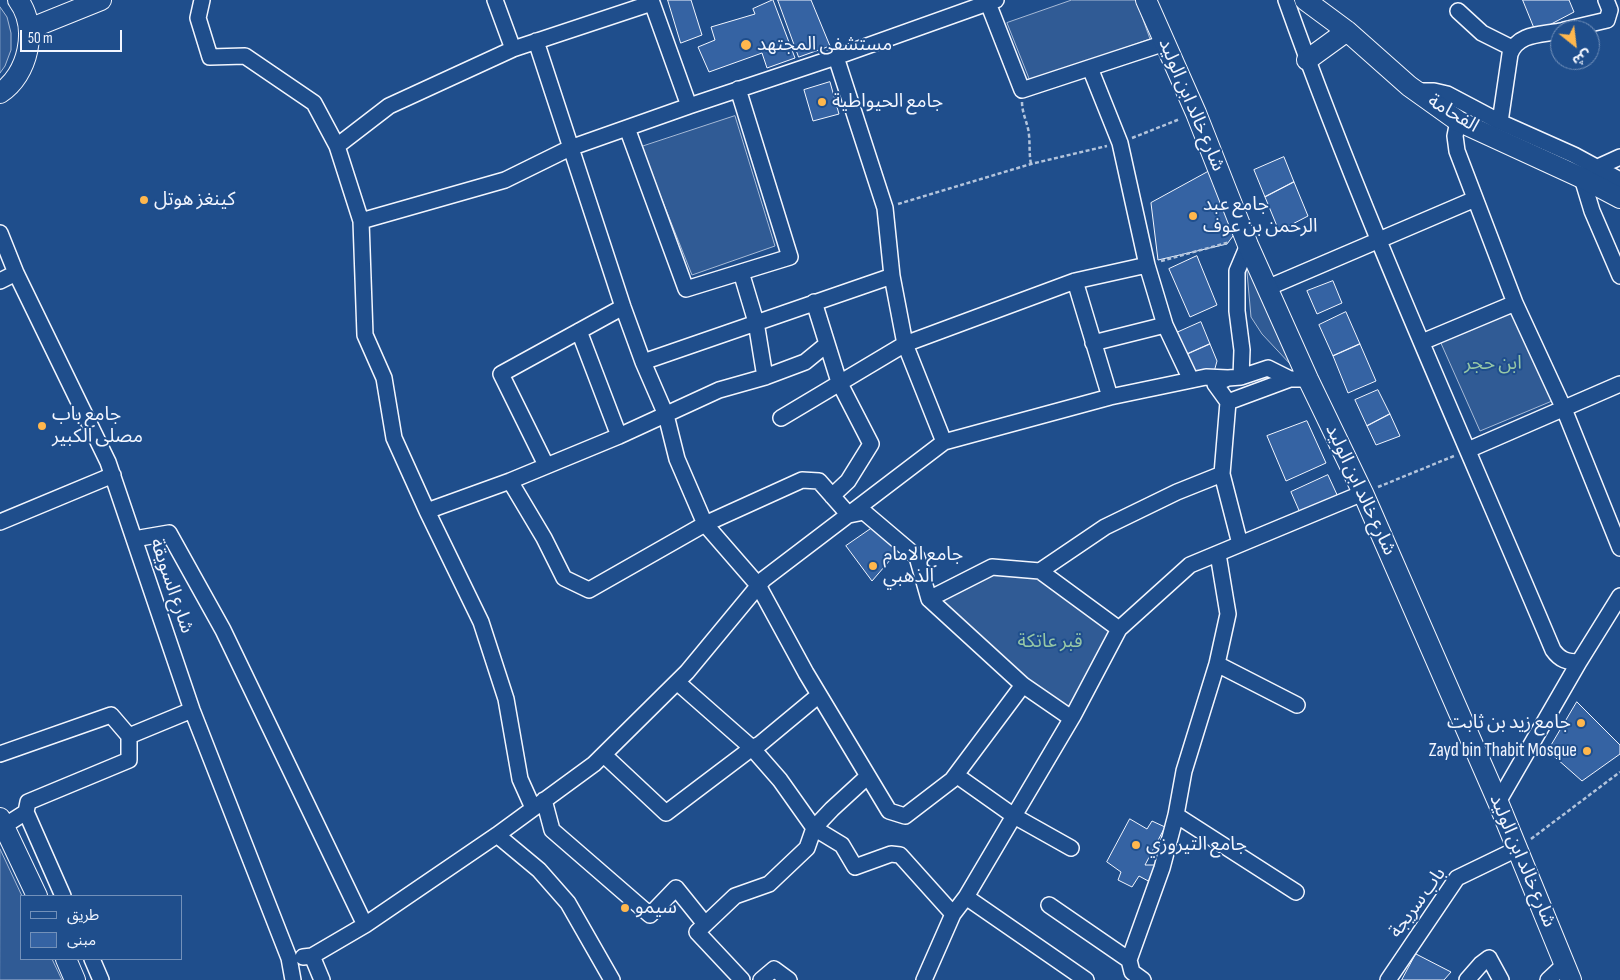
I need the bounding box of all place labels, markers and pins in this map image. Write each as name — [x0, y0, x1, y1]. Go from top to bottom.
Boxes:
place label: مستشفى المجتهد — [757, 34, 892, 56]
marker: مستشفى المجتهد — [739, 38, 753, 52]
place label: جامع الحيواطية — [832, 91, 943, 113]
marker: جامع الحيواطية — [816, 96, 828, 108]
place label: كينغز هوتل — [154, 189, 235, 211]
marker: كينغز هوتل — [138, 194, 150, 206]
place label: جامع عبد الرحمن بن عوف — [1203, 194, 1317, 238]
marker: جامع عبد الرحمن بن عوف — [1187, 210, 1199, 222]
place label: جامع باب مصلى الكبير — [52, 404, 143, 448]
marker: جامع باب مصلى الكبير — [36, 420, 48, 432]
place label: جامع الامام الذهبي — [883, 544, 963, 588]
marker: جامع الامام الذهبي — [867, 560, 879, 572]
place label: جامع زيد بن ثابت — [1447, 712, 1571, 734]
marker: جامع زيد بن ثابت — [1575, 717, 1587, 729]
place label: Zayd bin Thabit Mosque — [1429, 740, 1577, 762]
marker: Zayd bin Thabit Mosque — [1581, 745, 1593, 757]
place label: جامع التيروزي — [1146, 834, 1247, 856]
marker: جامع التيروزي — [1130, 839, 1142, 851]
place label: سيمو — [635, 897, 677, 919]
marker: سيمو — [619, 902, 631, 914]

